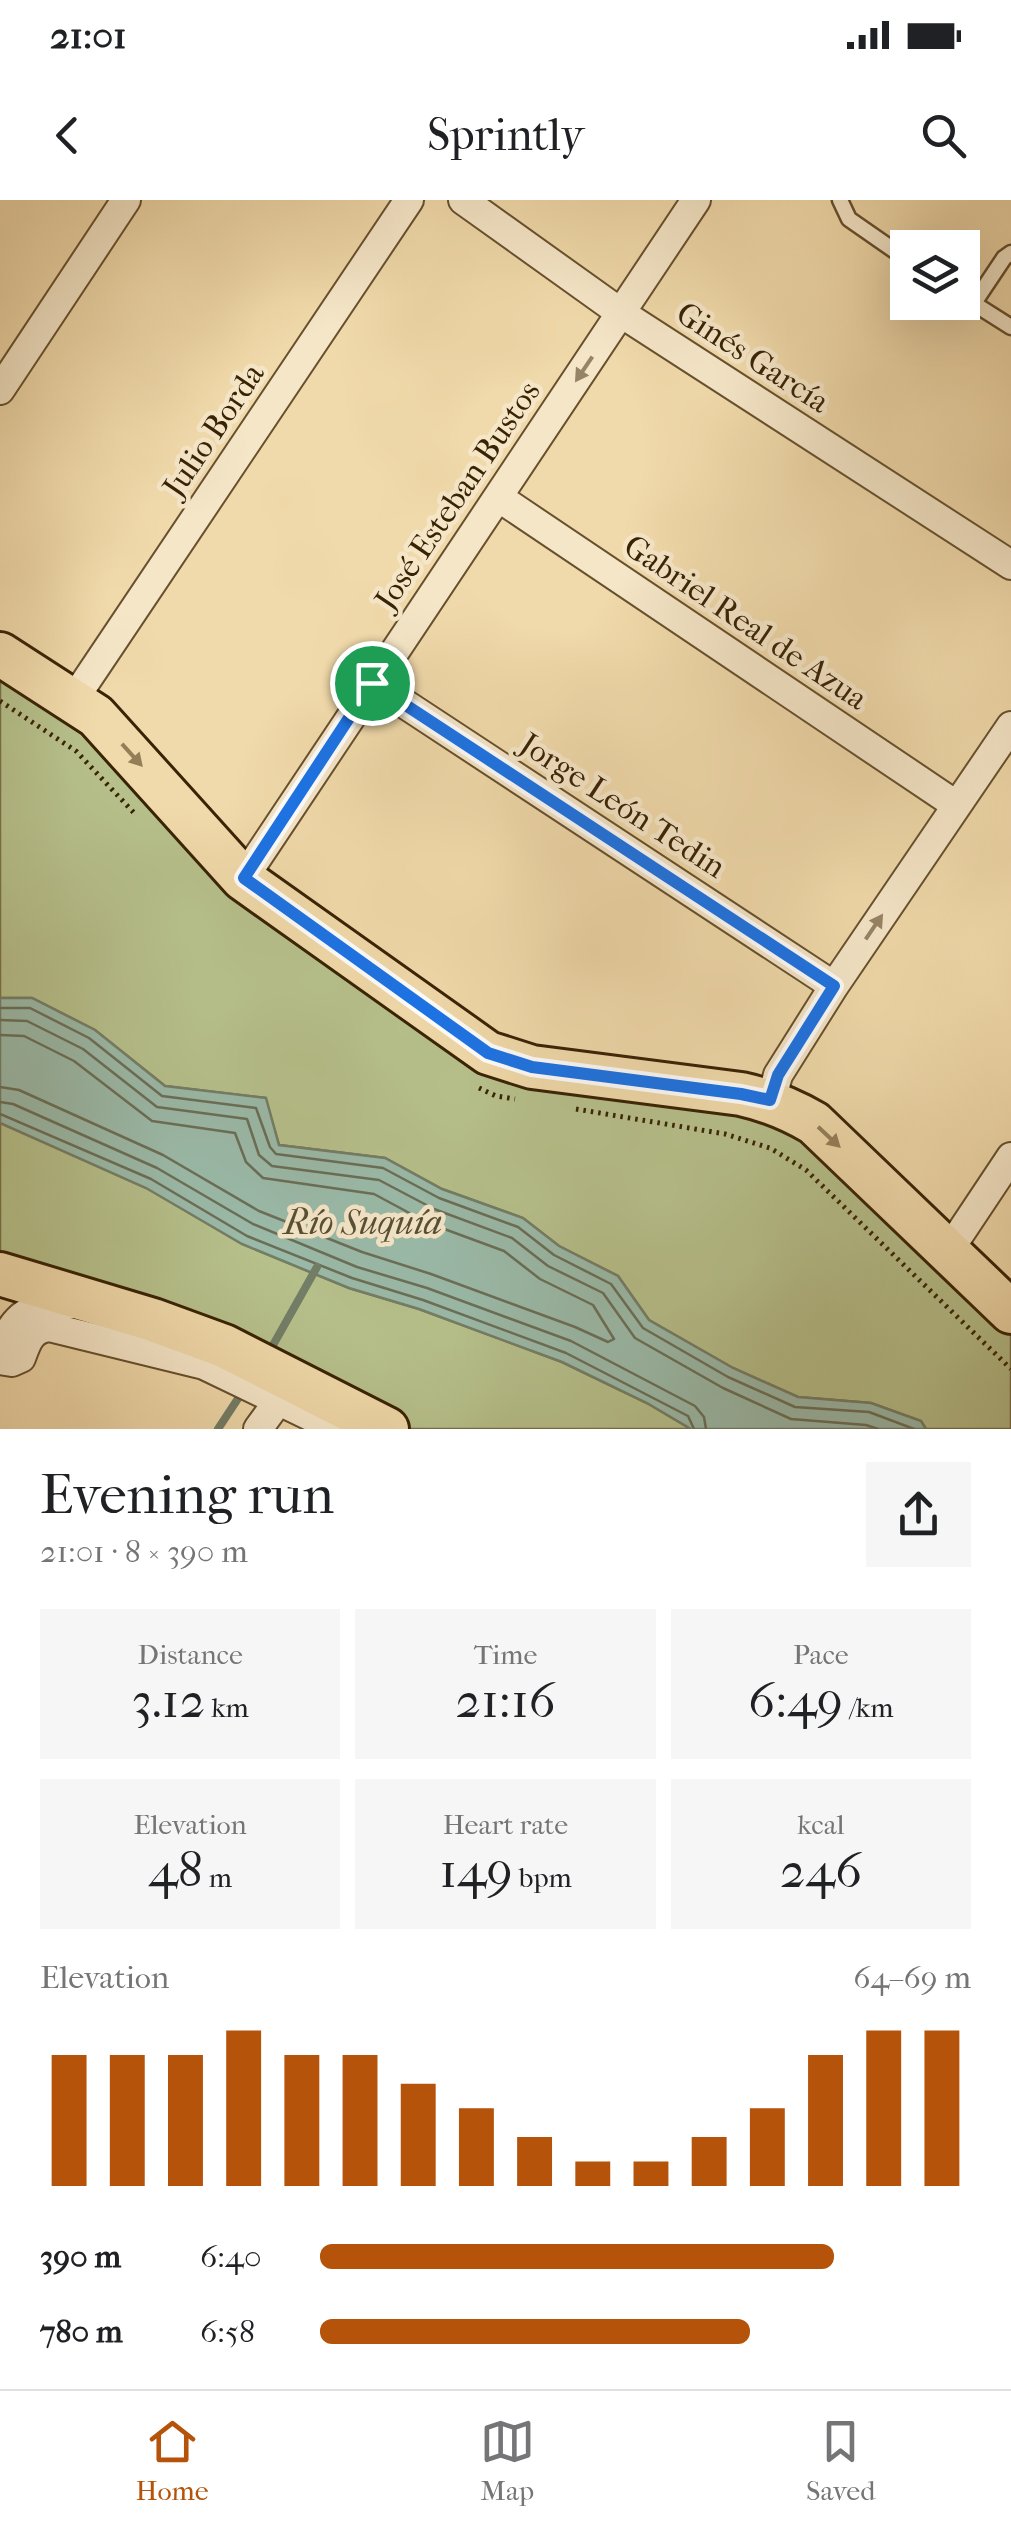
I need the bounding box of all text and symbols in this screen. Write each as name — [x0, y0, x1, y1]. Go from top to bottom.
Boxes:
text: 21:01 — [50, 13, 127, 58]
icon: back — [40, 108, 95, 163]
icon: search — [916, 108, 971, 163]
text: Sprintly — [427, 109, 584, 162]
map controls — [890, 230, 980, 320]
button: layers — [890, 230, 980, 320]
street label: Ginés García — [670, 294, 837, 421]
one-way arrow — [575, 355, 593, 382]
street label: Julio Borda — [154, 356, 272, 507]
street label: José Esteban Bustos — [365, 374, 548, 619]
street label: Gabriel Real de Azua — [617, 527, 875, 718]
pin — [330, 641, 415, 726]
icon: arrive — [345, 656, 400, 711]
street label: Jorge León Tedin — [511, 724, 733, 886]
one-way arrow — [120, 742, 142, 767]
one-way arrow — [864, 914, 883, 941]
one-way arrow — [817, 1125, 841, 1148]
water label: Río Suquía — [282, 1202, 442, 1243]
button: share — [866, 1462, 971, 1567]
text: Evening run — [40, 1463, 334, 1527]
text: 21:01 · 8 × 390 m — [40, 1533, 248, 1570]
text: Distance — [138, 1638, 243, 1671]
text: Time — [474, 1638, 537, 1671]
text: Pace — [793, 1638, 849, 1671]
text: 3.12 — [131, 1671, 205, 1730]
text: 21:16 — [455, 1671, 556, 1730]
text: 6:49 — [748, 1671, 843, 1730]
text: km — [205, 1691, 249, 1724]
text: /km — [843, 1691, 894, 1724]
text: Elevation — [134, 1808, 247, 1841]
text: Heart rate — [443, 1808, 568, 1841]
text: kcal — [797, 1808, 844, 1841]
text: 48 — [148, 1841, 203, 1900]
text: 149 — [439, 1841, 513, 1900]
text: 246 — [780, 1841, 862, 1900]
text: m — [203, 1861, 232, 1894]
text: bpm — [513, 1861, 572, 1894]
text: Elevation — [40, 1959, 169, 1996]
text: 64–69 m — [853, 1959, 971, 1996]
text: 390 m — [40, 2238, 121, 2275]
text: 6:40 — [200, 2238, 262, 2275]
text: 780 m — [40, 2313, 123, 2350]
text: 6:58 — [200, 2313, 255, 2350]
tab: Home — [136, 2414, 208, 2507]
tab: Map — [480, 2414, 535, 2507]
tab: Saved — [806, 2414, 875, 2507]

